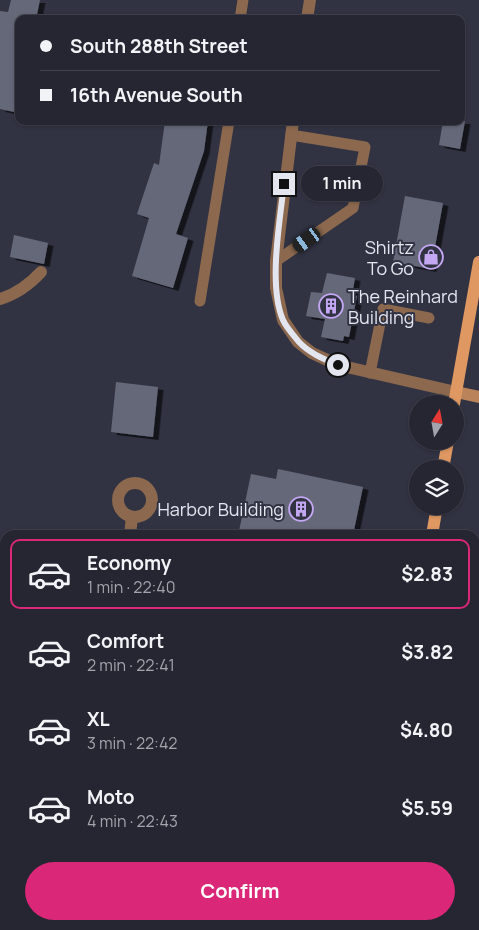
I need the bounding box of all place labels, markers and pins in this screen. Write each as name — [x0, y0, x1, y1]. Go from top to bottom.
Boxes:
place label: Shirtz To Go — [365, 235, 414, 280]
shop icon: Shirtz To Go — [418, 244, 444, 270]
place label: The Reinhard Building — [348, 284, 458, 329]
building icon: The Reinhard Building — [318, 293, 344, 319]
building icon: Harbor Building — [288, 496, 314, 522]
place label: Harbor Building — [157, 497, 284, 521]

